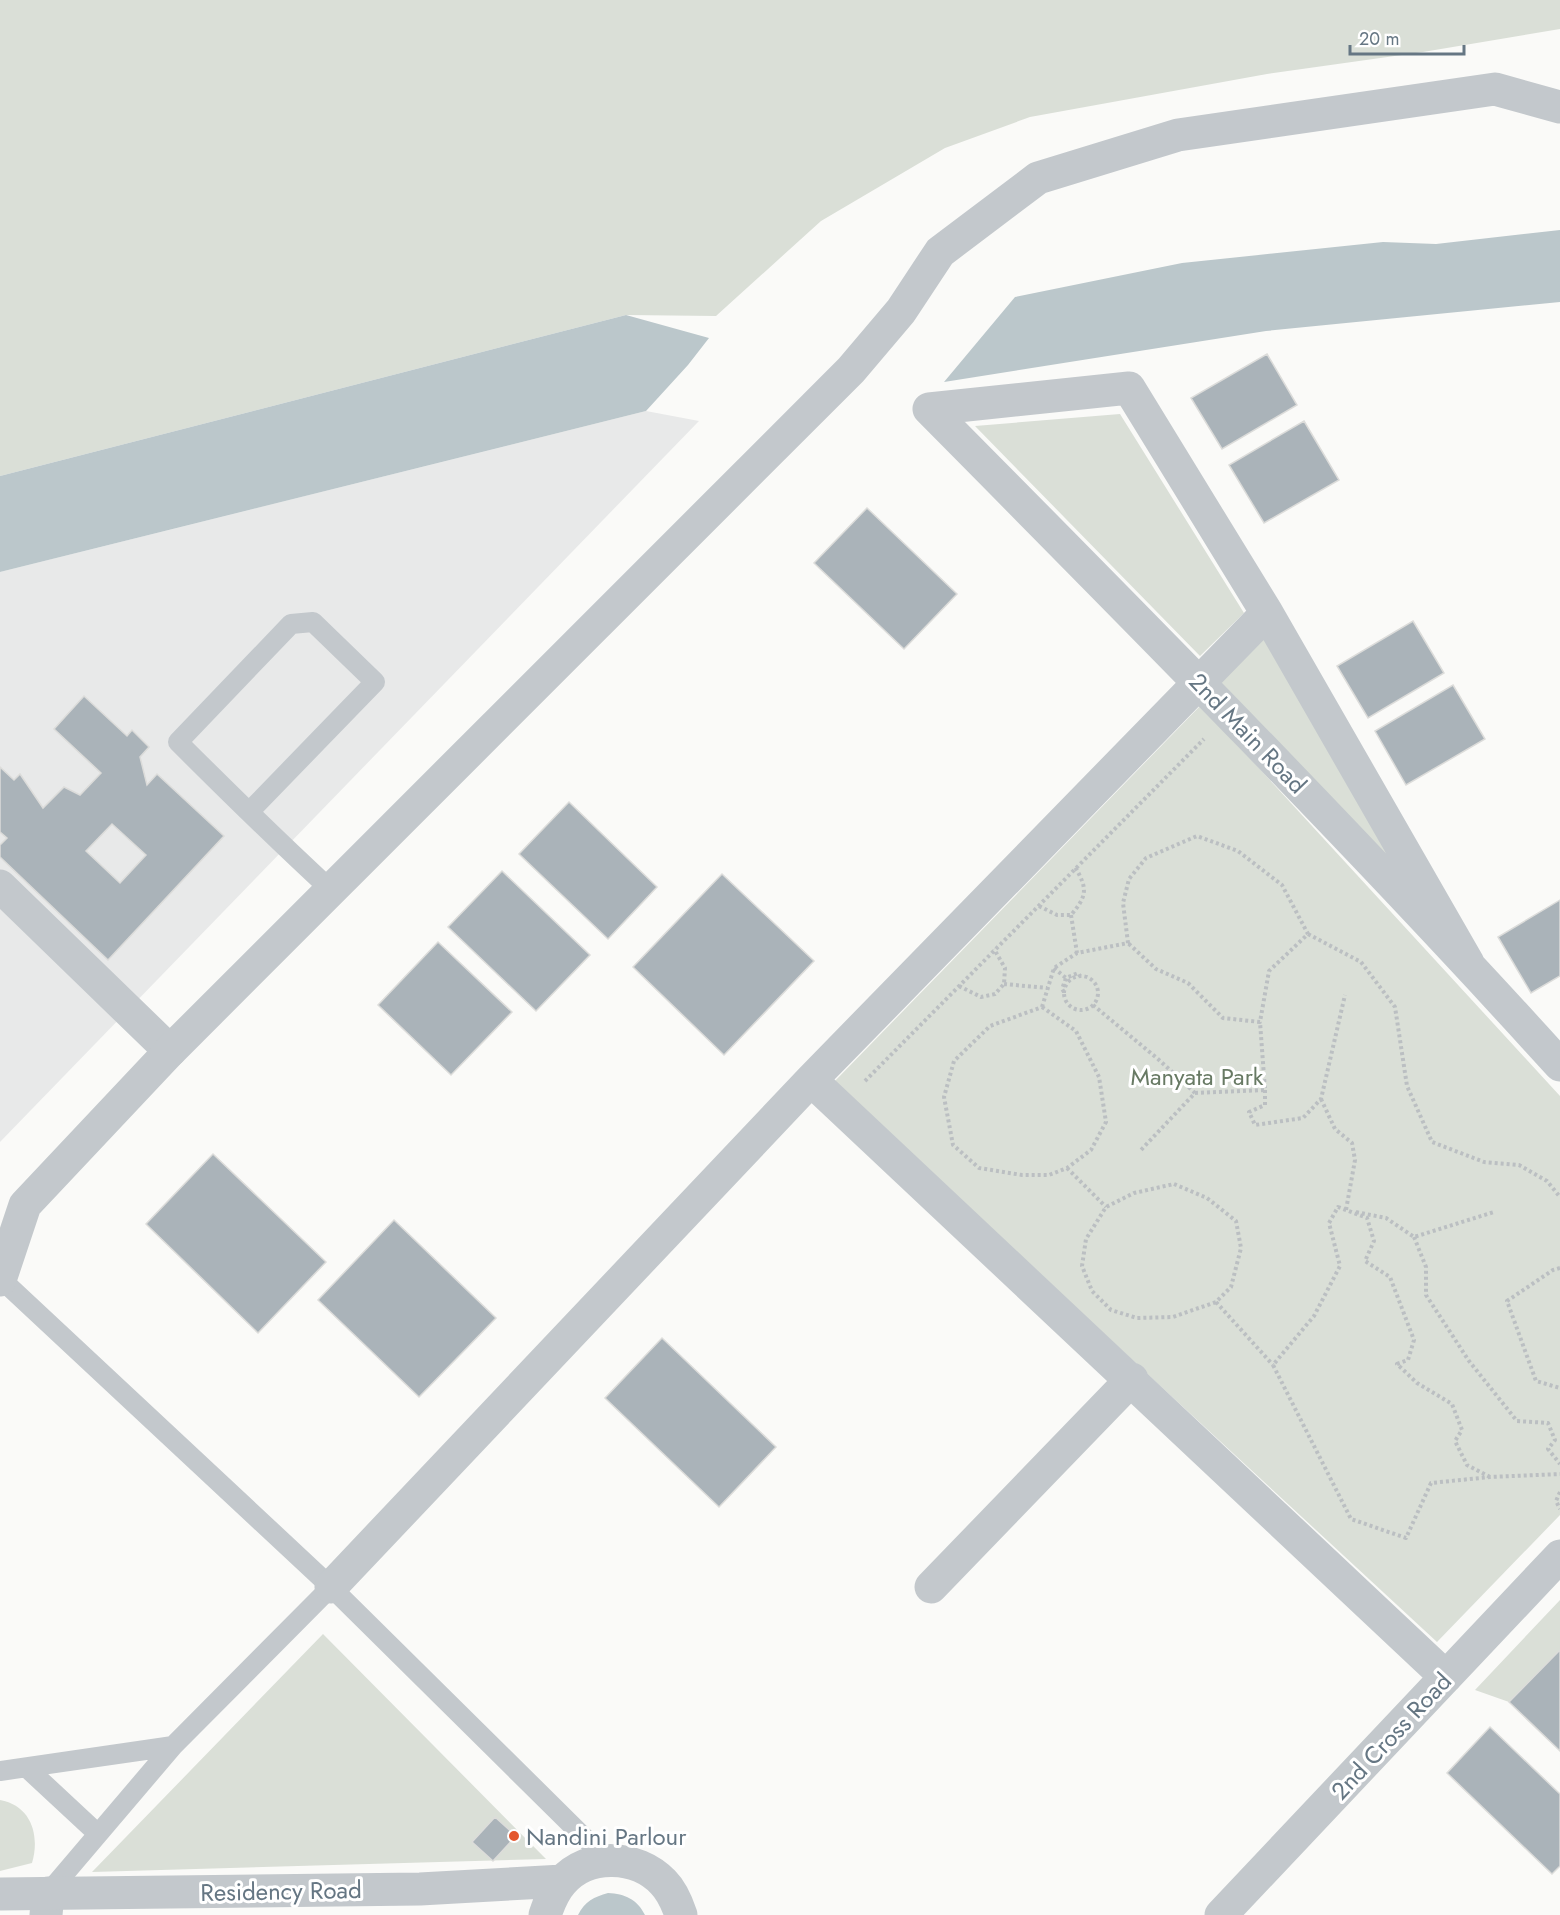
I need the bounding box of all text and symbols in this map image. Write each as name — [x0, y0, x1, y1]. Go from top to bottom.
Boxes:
scale bar — [1350, 18, 1464, 56]
text: 20 m — [1359, 26, 1399, 52]
street label: 2nd Main Road — [1181, 665, 1315, 801]
park label: Manyata Park — [1131, 1059, 1264, 1094]
street label: 2nd Cross Road — [1323, 1665, 1459, 1807]
place label: Nandini Parlour — [526, 1819, 687, 1854]
marker: Nandini Parlour — [507, 1829, 521, 1843]
street label: Residency Road — [200, 1872, 362, 1910]

